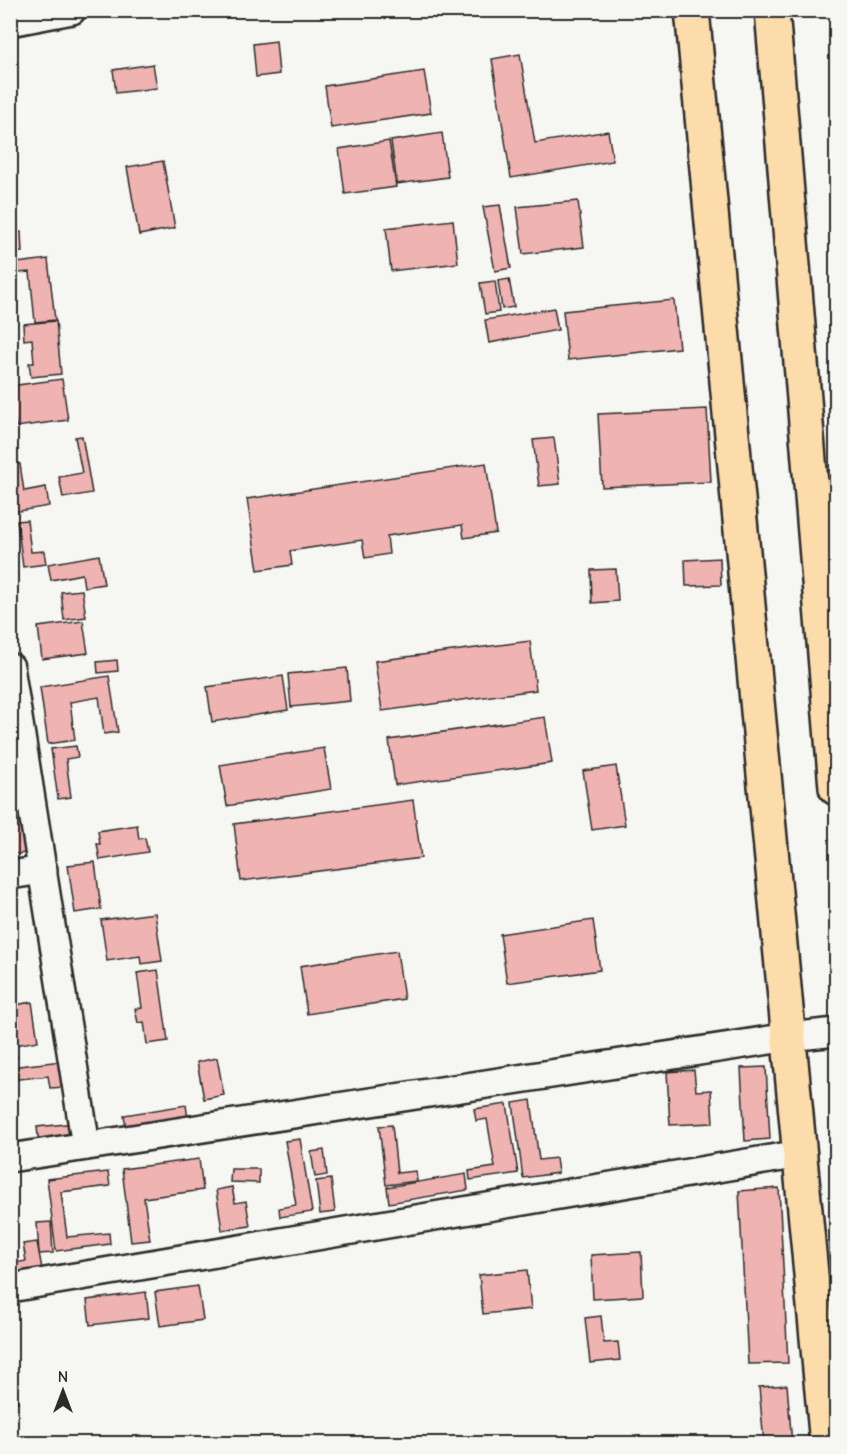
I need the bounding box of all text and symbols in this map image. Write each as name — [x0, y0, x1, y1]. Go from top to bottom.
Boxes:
north arrow — [33, 1361, 93, 1421]
text: N — [58, 1368, 68, 1386]

